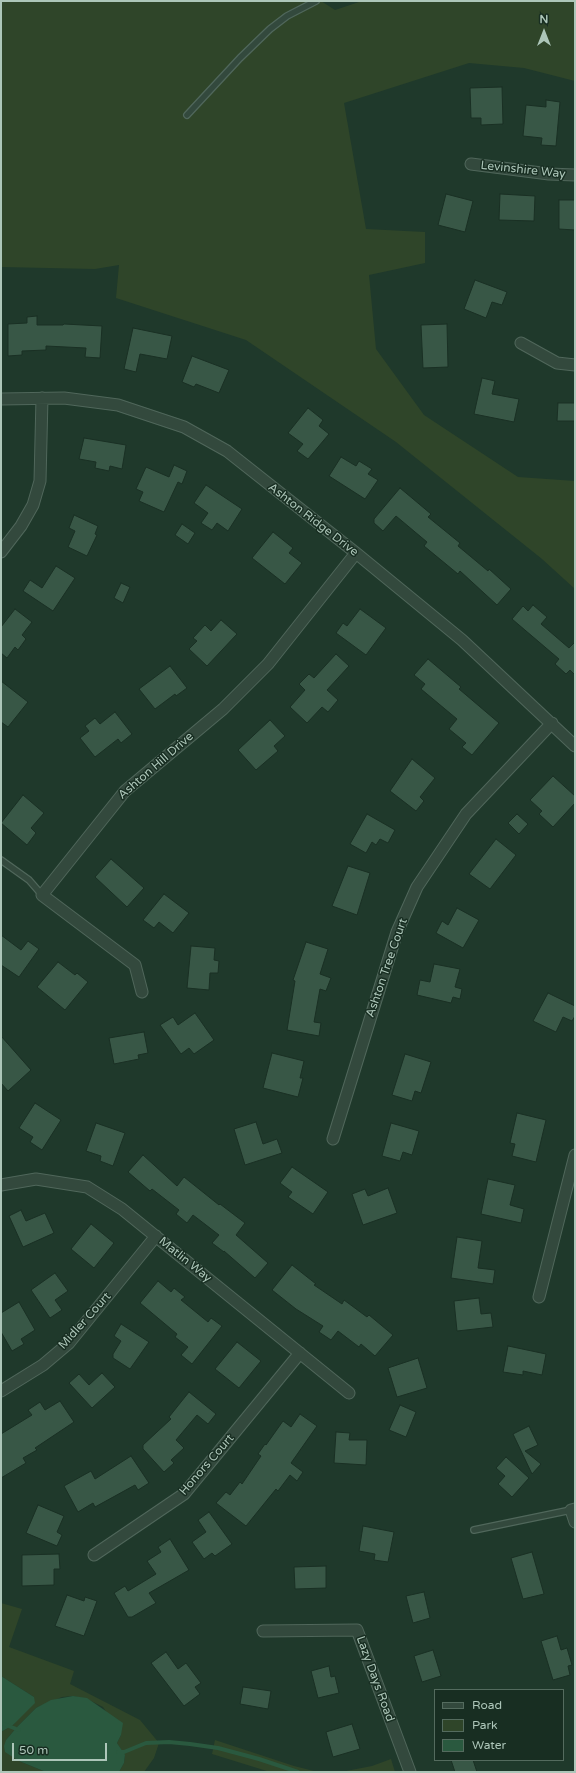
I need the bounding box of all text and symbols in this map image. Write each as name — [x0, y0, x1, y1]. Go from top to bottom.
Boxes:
north arrow — [524, 12, 564, 52]
text: N — [540, 13, 548, 26]
street label: Levinshire Way — [480, 158, 566, 182]
street label: Ashton Ridge Drive — [265, 480, 361, 560]
street label: Ashton Hill Drive — [116, 730, 196, 802]
street label: Ashton Tree Court — [363, 917, 411, 1019]
street label: Matlin Way — [156, 1234, 214, 1286]
street label: Midler Court — [56, 1290, 114, 1352]
street label: Honors Court — [177, 1432, 237, 1498]
street label: Lazy Days Road — [353, 1634, 397, 1724]
legend — [434, 1689, 564, 1761]
text: Road — [472, 1698, 502, 1712]
text: Park — [472, 1718, 498, 1732]
scale bar — [14, 1735, 109, 1761]
text: Water — [472, 1738, 506, 1752]
text: 50 m — [19, 1743, 48, 1757]

